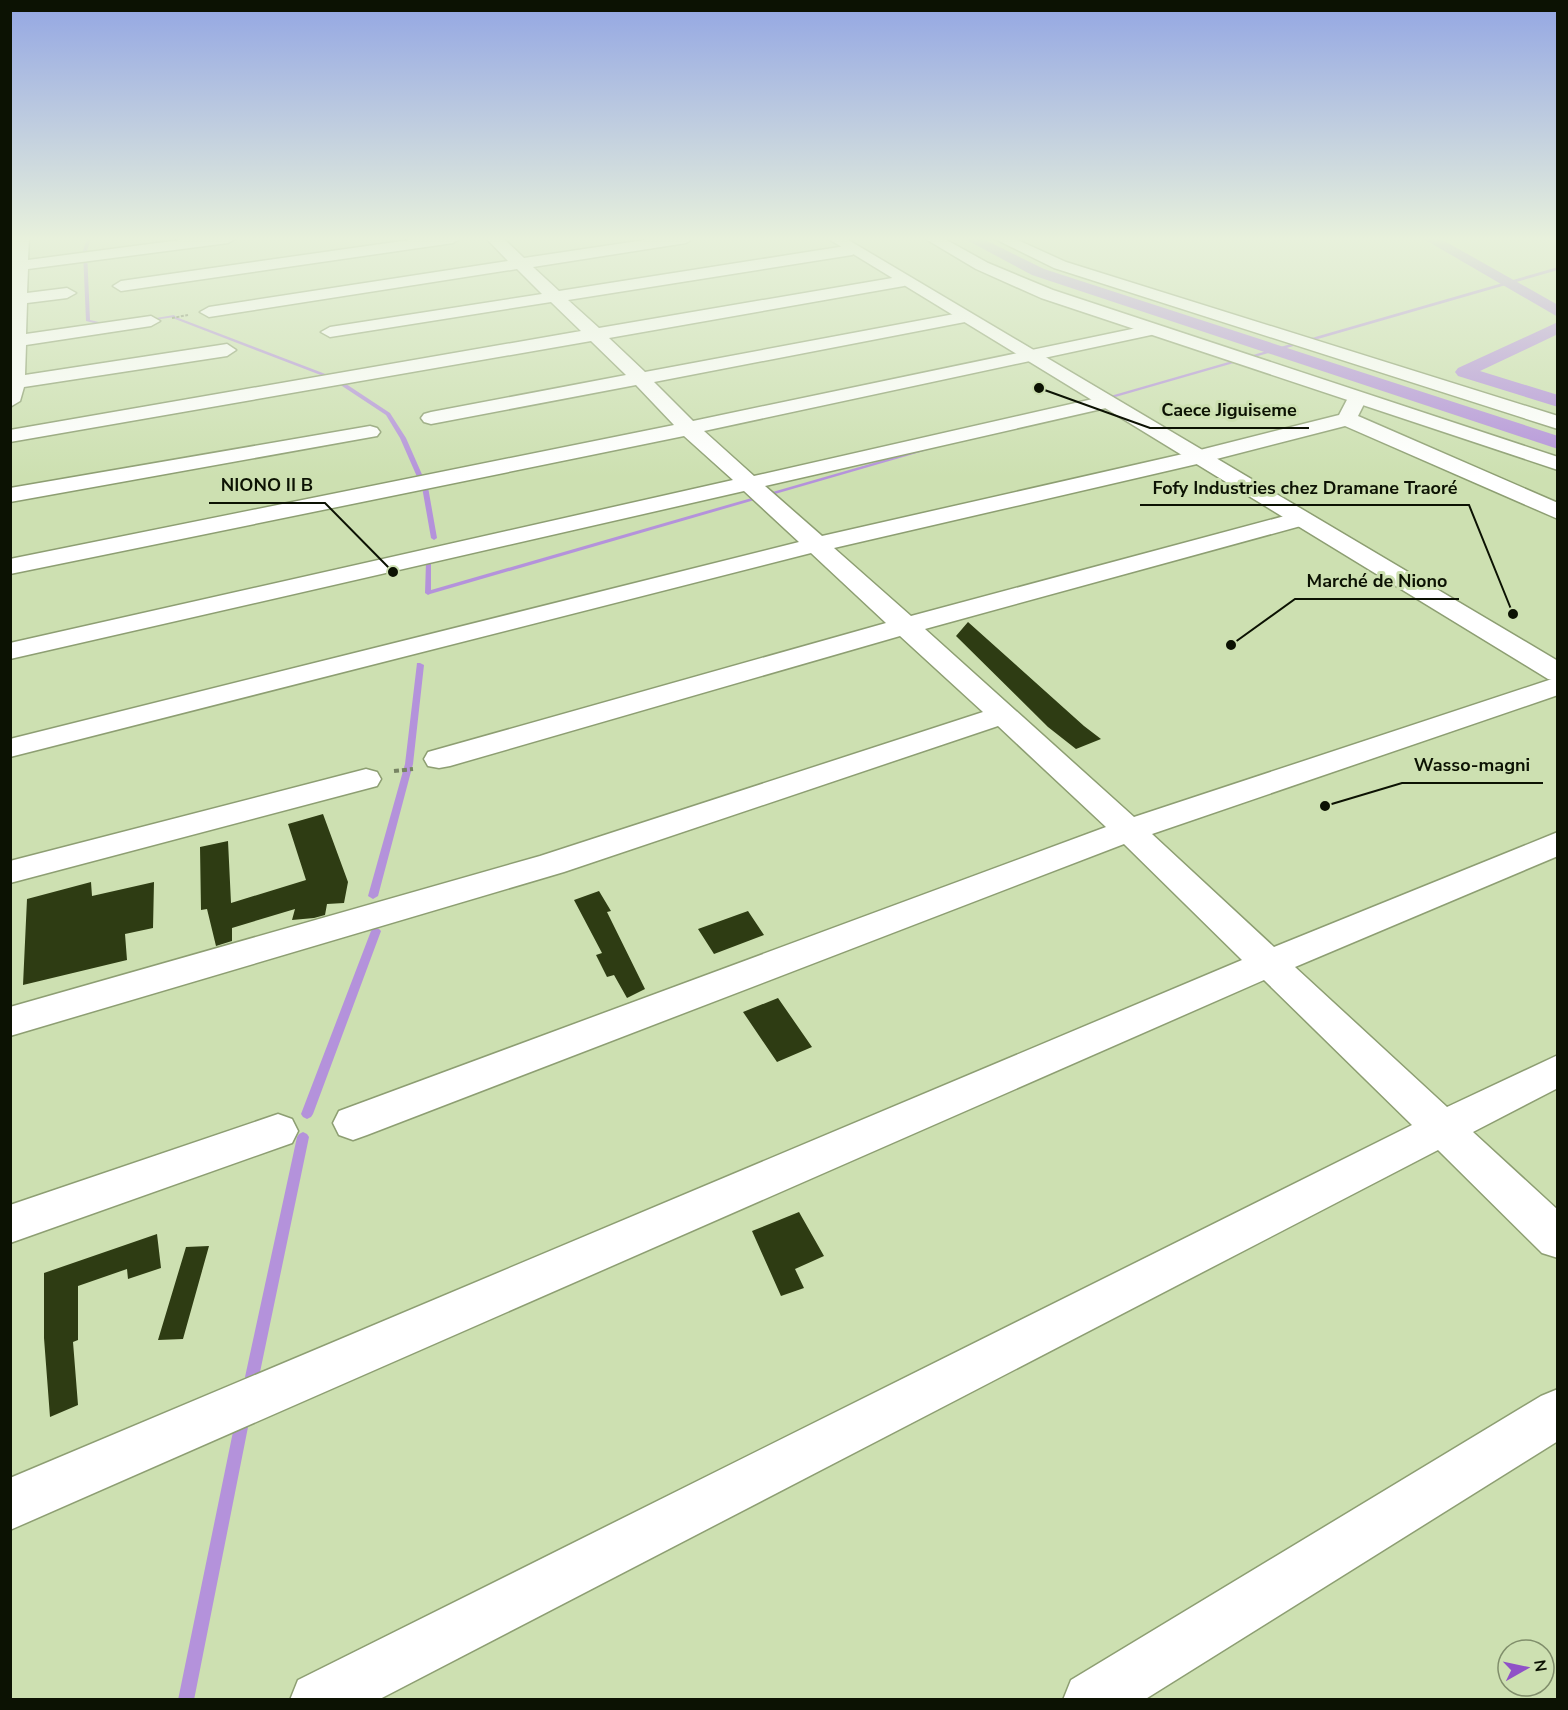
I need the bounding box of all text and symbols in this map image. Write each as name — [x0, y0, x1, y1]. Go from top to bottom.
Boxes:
callout: Caece Jiguiseme — [1150, 392, 1309, 428]
text: Caece Jiguiseme — [1161, 398, 1297, 422]
callout: NIONO II B — [209, 467, 325, 503]
callout: Fofy Industries chez Dramane Traoré — [1140, 469, 1469, 505]
text: NIONO II B — [221, 473, 313, 497]
text: Fofy Industries chez Dramane Traoré — [1152, 476, 1458, 500]
callout: Marché de Niono — [1295, 563, 1459, 599]
text: Marché de Niono — [1307, 569, 1447, 593]
callout: Wasso-magni — [1402, 747, 1543, 783]
text: Wasso-magni — [1414, 753, 1530, 777]
north arrow — [1496, 1638, 1556, 1698]
text: N — [1528, 1658, 1552, 1673]

